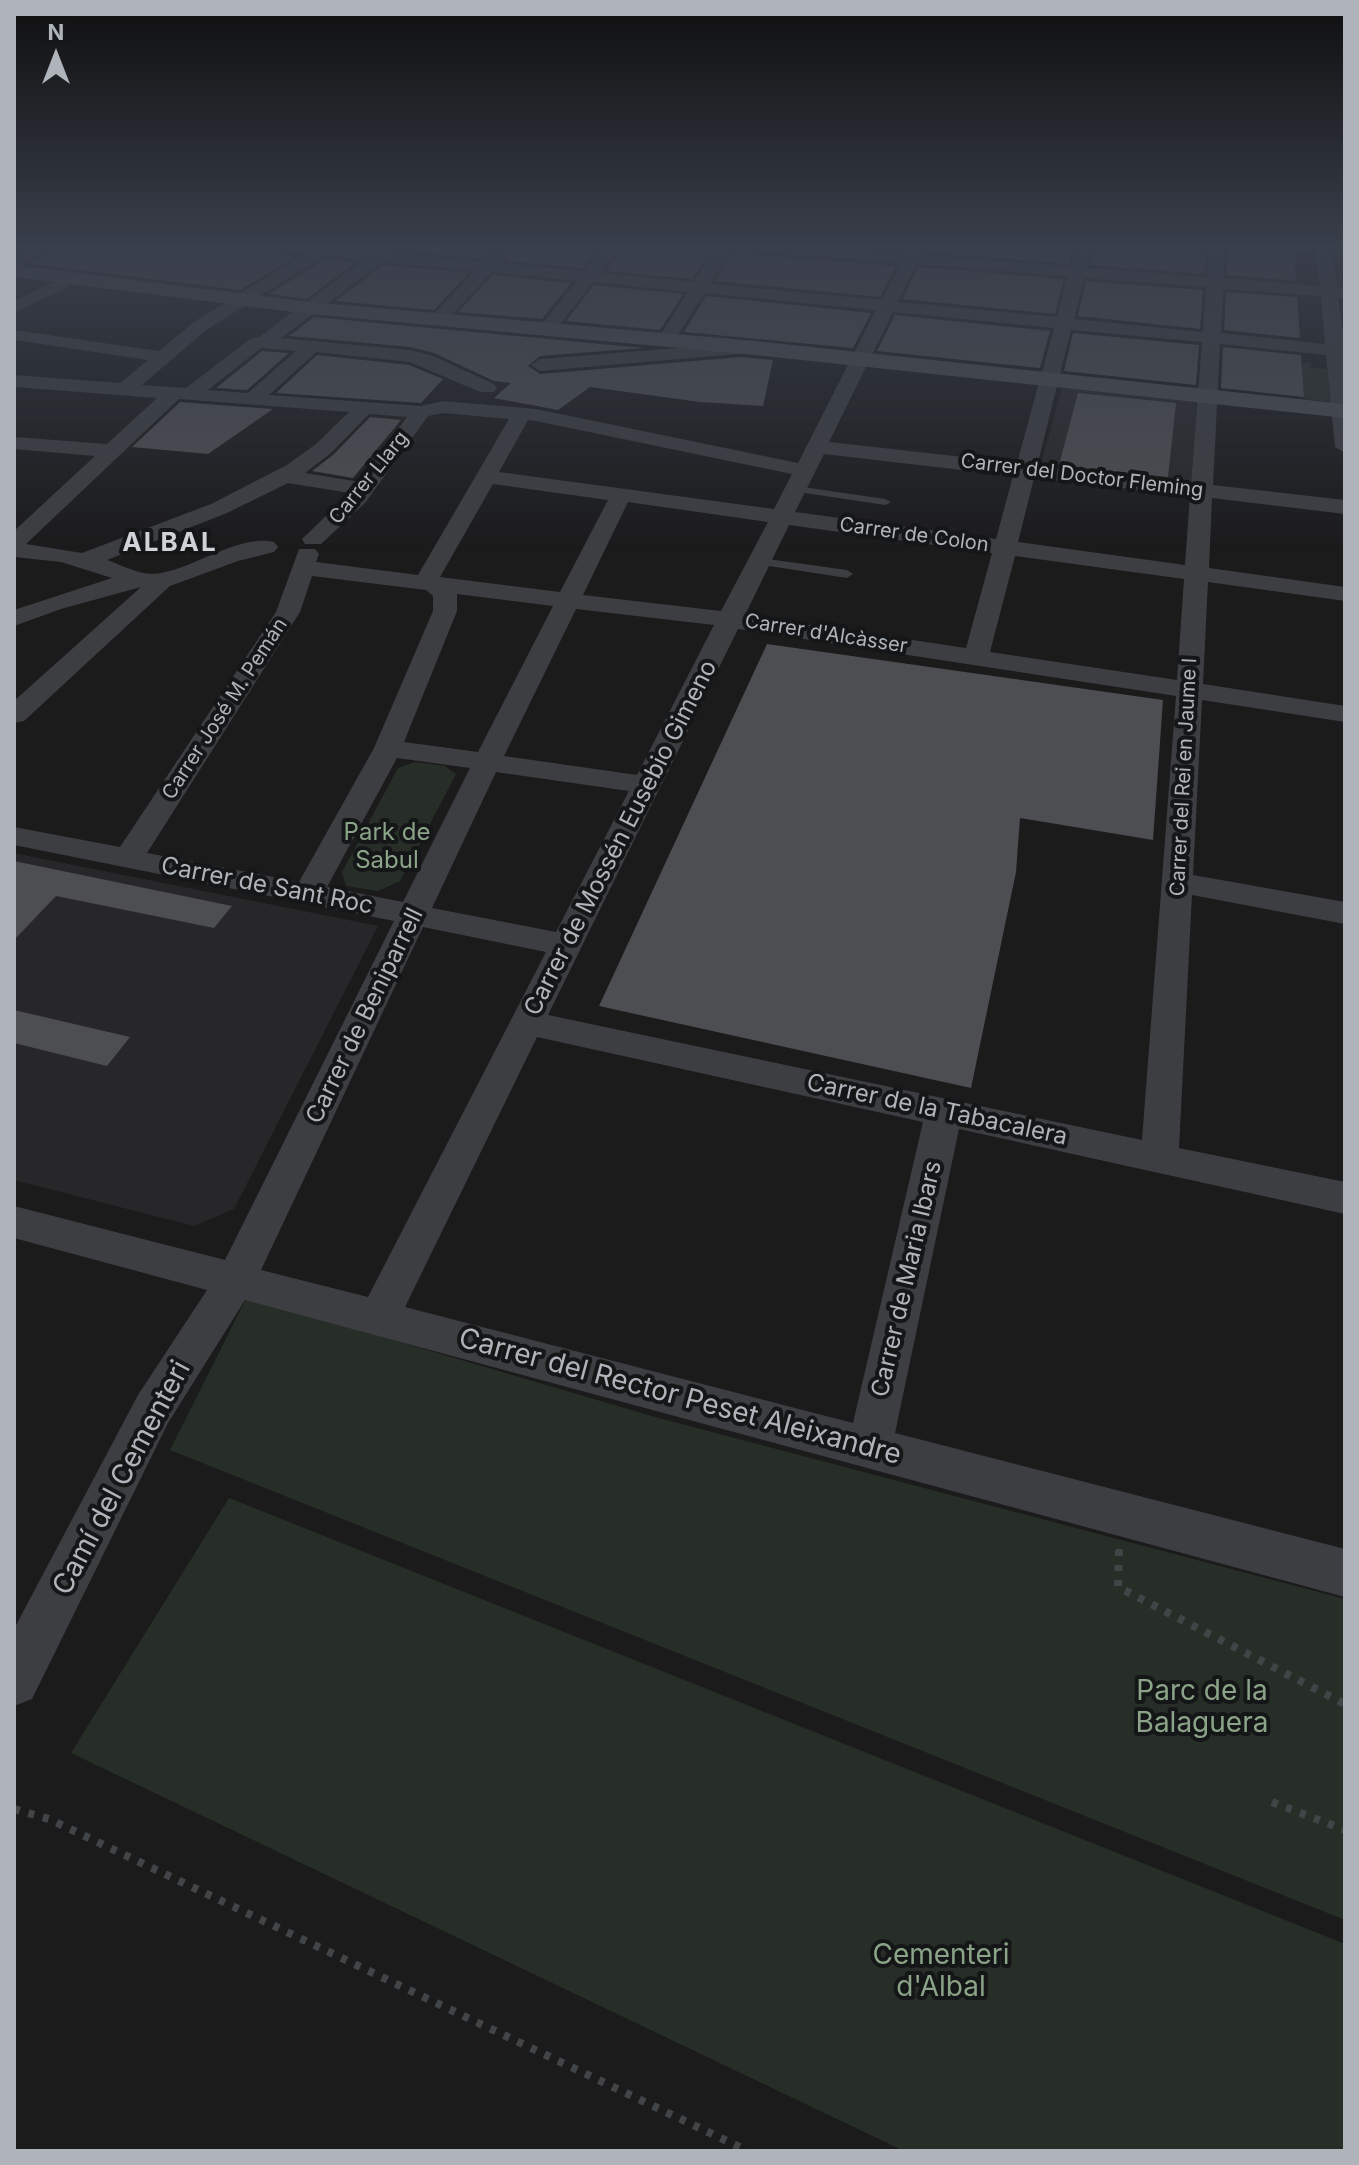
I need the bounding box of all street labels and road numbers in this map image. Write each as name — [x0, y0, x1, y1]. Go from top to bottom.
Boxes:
street label: Carrer Llarg — [324, 427, 414, 529]
street label: Carrer del Doctor Fleming — [959, 449, 1205, 503]
street label: Carrer de Colon — [838, 513, 990, 557]
street label: Carrer d'Alcàsser — [743, 609, 909, 659]
street label: Carrer José M. Pemán — [157, 614, 293, 804]
street label: Carrer de Mossén Eusebio Gimeno — [519, 656, 723, 1020]
street label: Carrer del Rei en Jaume I — [1166, 657, 1202, 897]
street label: Carrer de Sant Roc — [159, 851, 375, 921]
street label: Carrer de Beniparrell — [300, 904, 430, 1128]
street label: Carrer de la Tabacalera — [804, 1068, 1070, 1152]
street label: Carrer de Maria Ibars — [866, 1158, 948, 1400]
street label: Carrer del Rector Peset Aleixandre — [455, 1322, 905, 1472]
street label: Camí del Cementeri — [46, 1355, 198, 1601]

